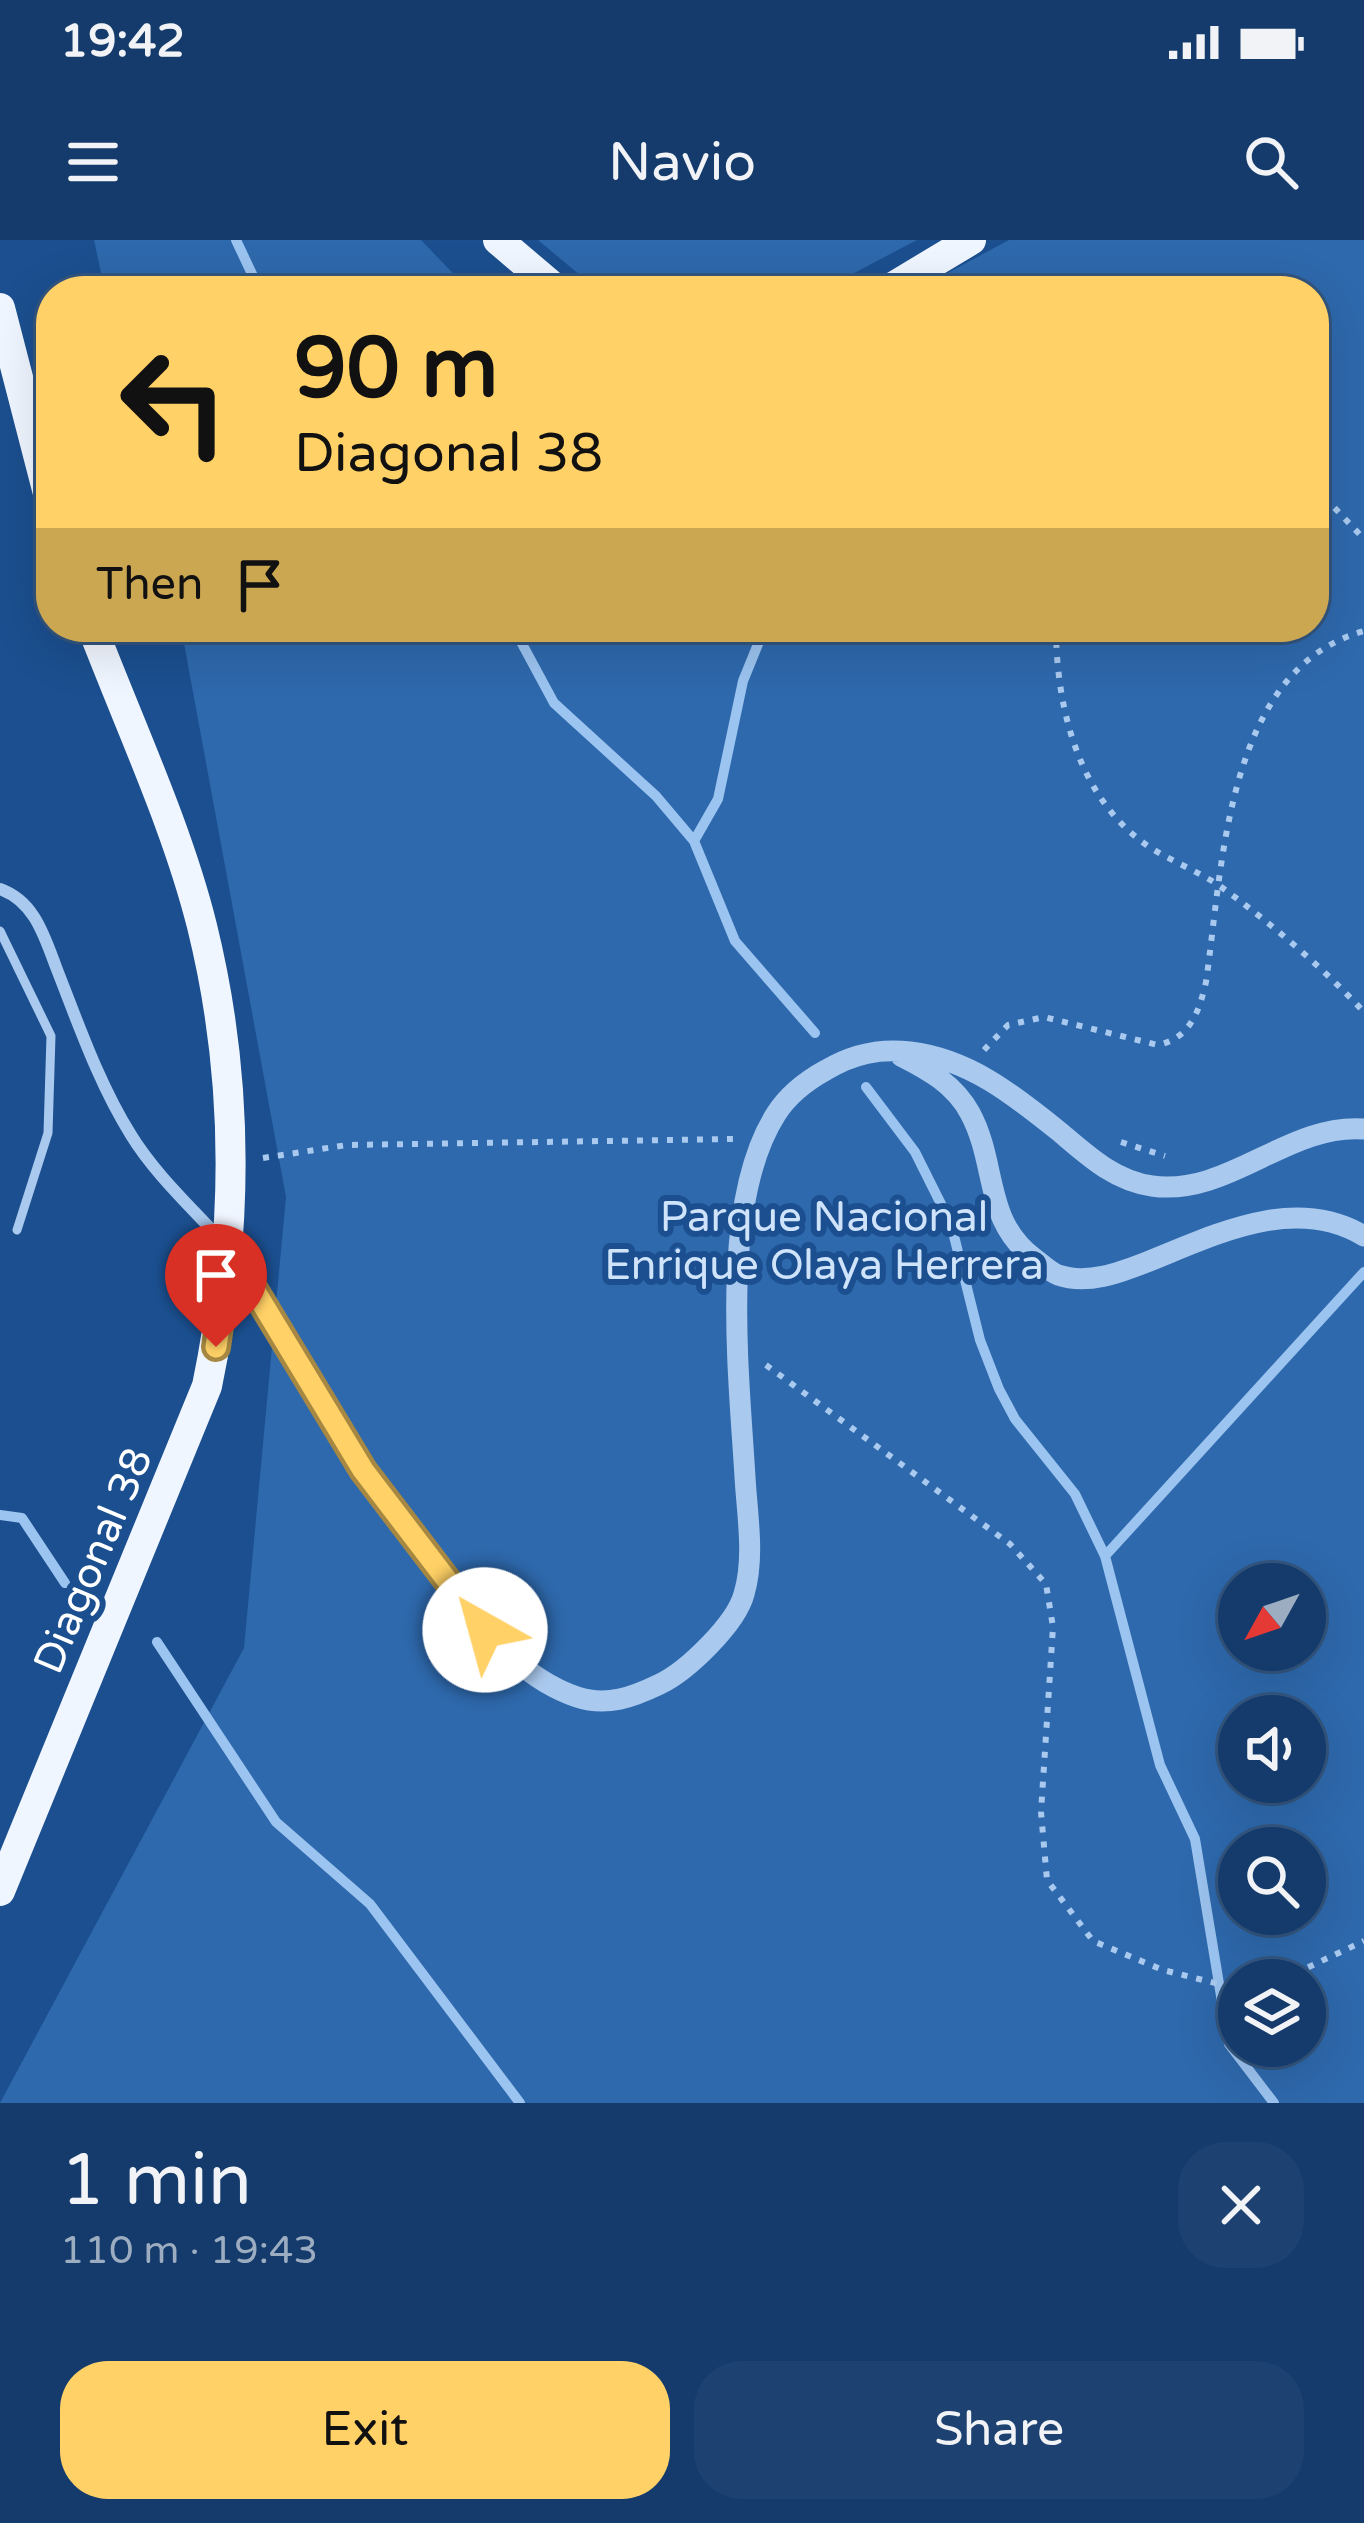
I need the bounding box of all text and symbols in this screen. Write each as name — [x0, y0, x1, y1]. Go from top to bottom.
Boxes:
text: 19:42 — [60, 15, 185, 69]
icon: menu — [60, 129, 126, 195]
icon: search — [1238, 129, 1304, 195]
text: Navio — [608, 130, 756, 195]
text: 90 m — [294, 319, 498, 420]
icon: left — [96, 324, 252, 480]
text: Diagonal 38 — [294, 421, 603, 486]
icon: arrive — [227, 552, 293, 618]
text: Then — [96, 558, 203, 612]
park label: Parque Nacional Enrique Olaya Herrera — [604, 1192, 1044, 1291]
pin — [165, 1224, 267, 1347]
icon: arrive — [183, 1242, 249, 1308]
street label: Diagonal 38 — [23, 1440, 164, 1681]
north arrow — [1218, 1563, 1326, 1671]
map controls — [1218, 1563, 1326, 2067]
position arrow — [422, 1567, 548, 1693]
button: sound — [1218, 1695, 1326, 1803]
button: search — [1218, 1827, 1326, 1935]
button: layers — [1218, 1959, 1326, 2067]
text: 1 min — [60, 2138, 252, 2225]
button: close — [1178, 2142, 1304, 2268]
text: 110 m · 19:43 — [60, 2227, 318, 2274]
button: Exit — [60, 2361, 670, 2499]
button: Share — [694, 2361, 1304, 2499]

